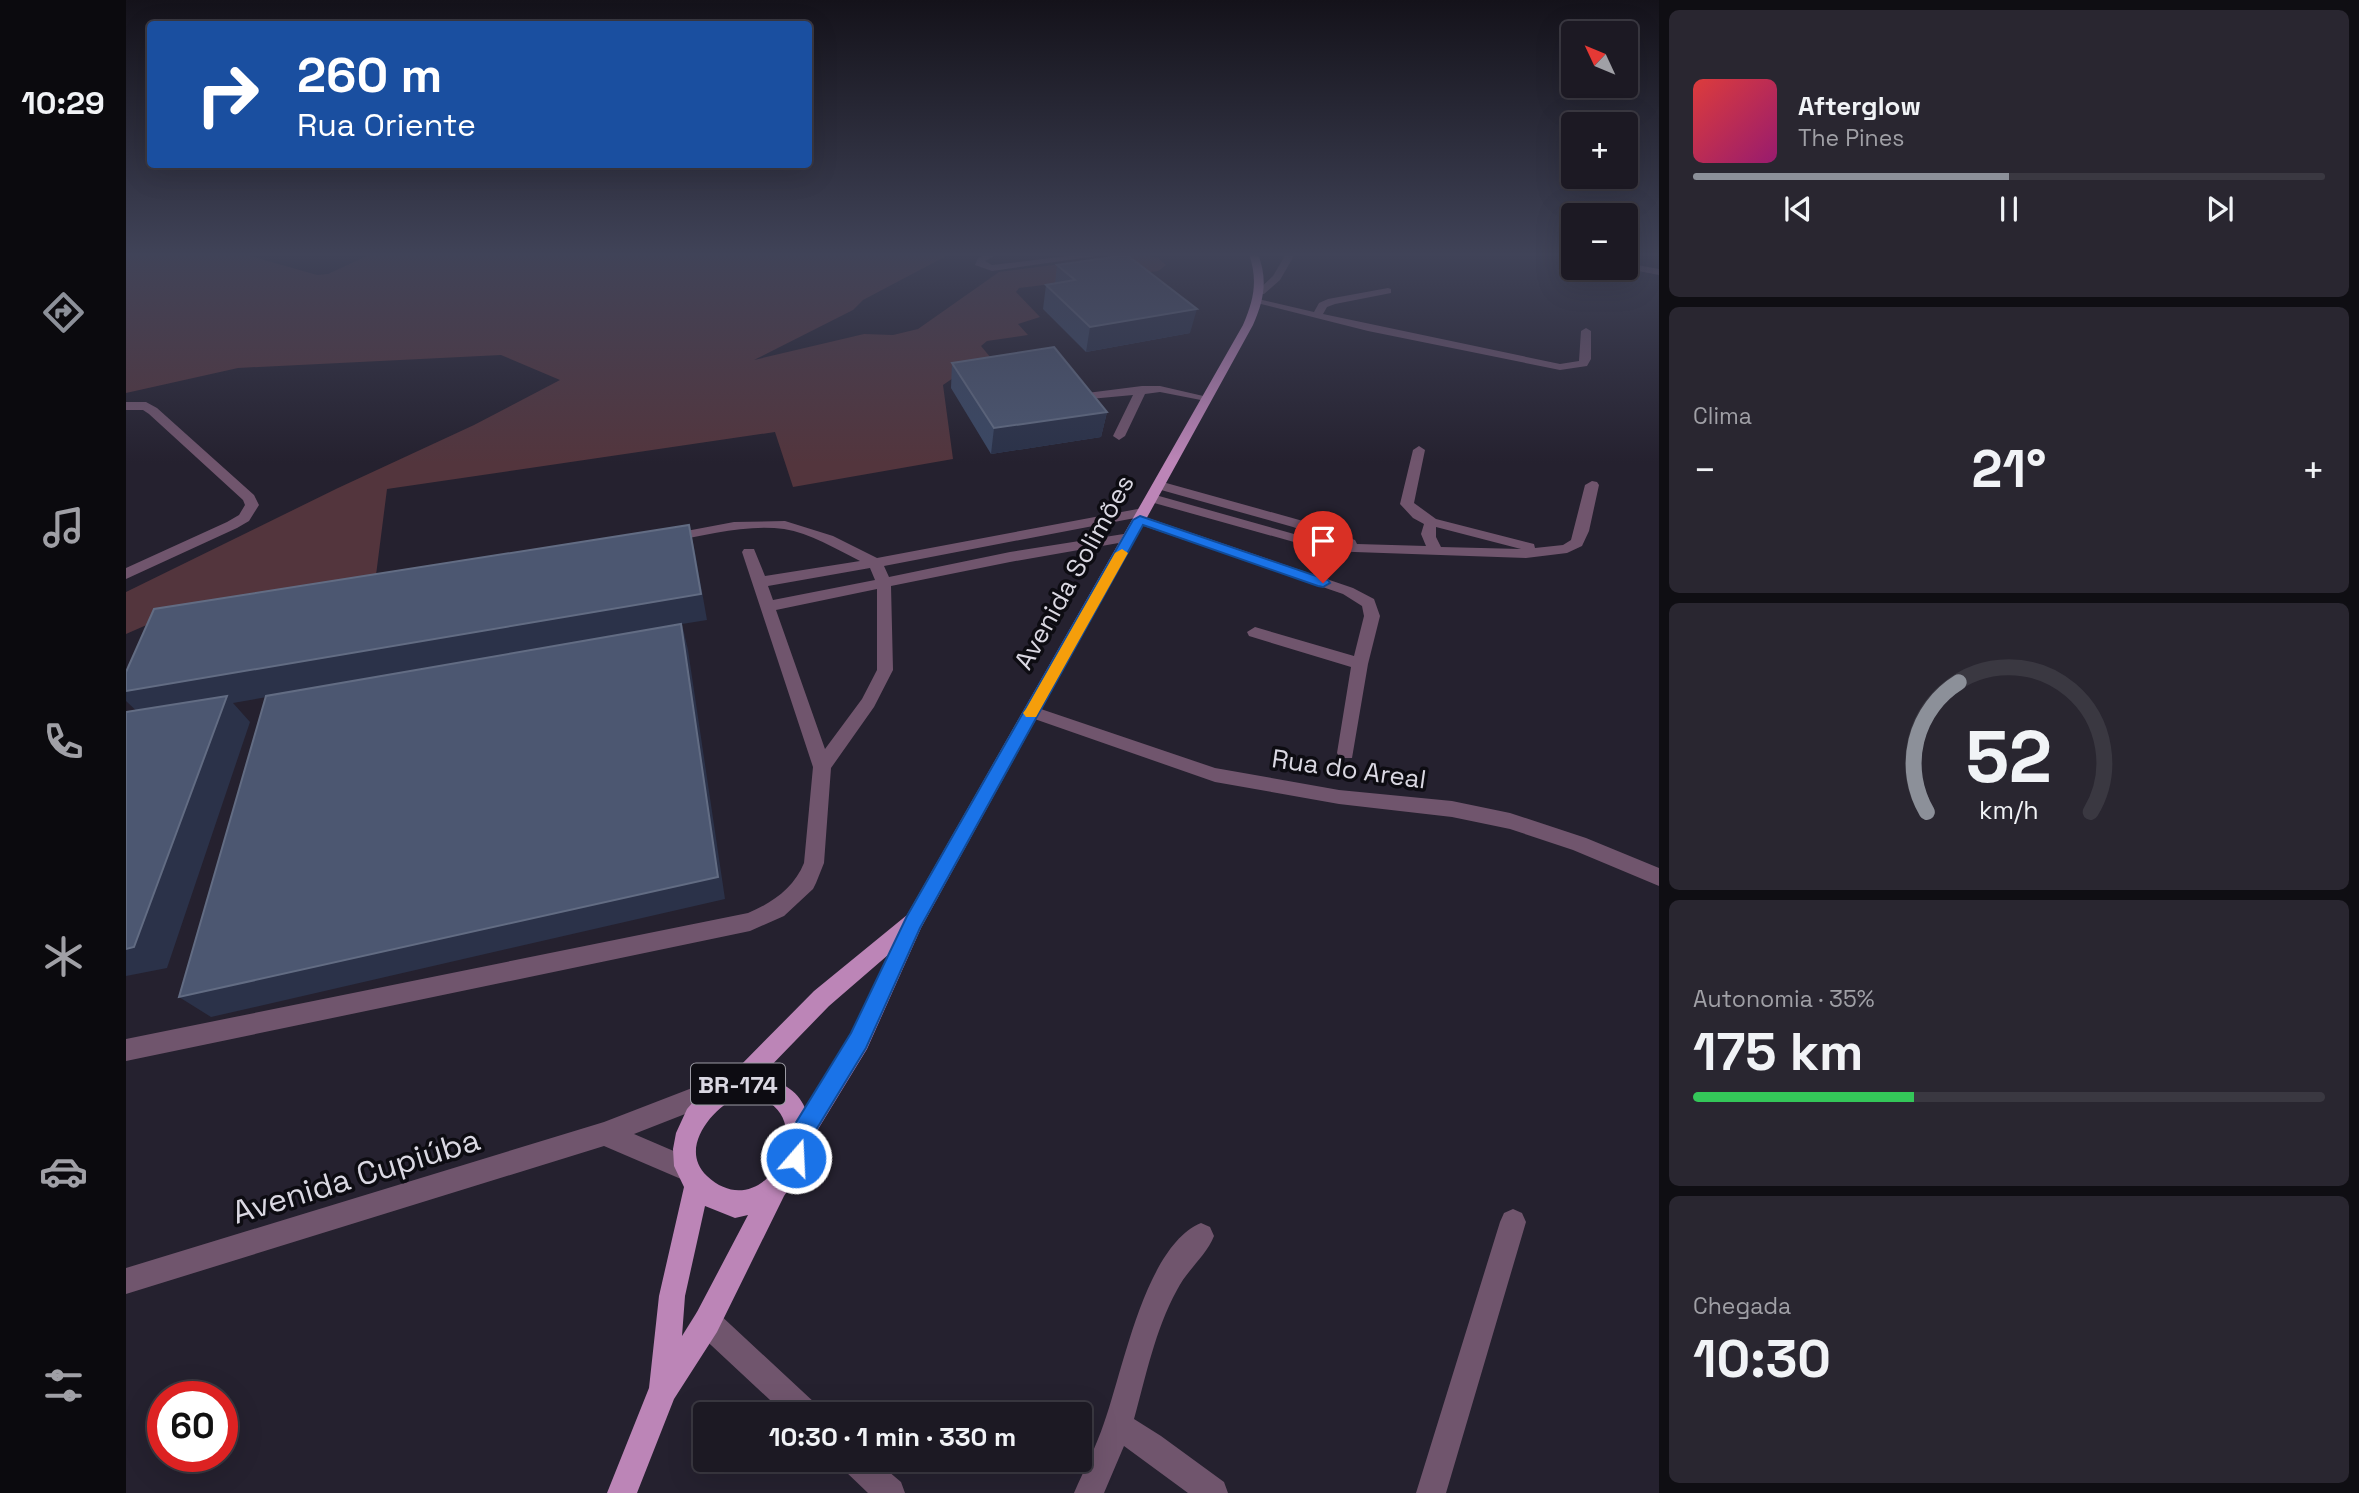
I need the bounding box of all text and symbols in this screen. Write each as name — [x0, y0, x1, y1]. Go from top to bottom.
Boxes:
north arrow — [1561, 21, 1638, 98]
map controls — [1561, 21, 1638, 280]
text: 260 m — [297, 44, 442, 106]
icon: right — [182, 49, 273, 140]
text: 10:29 — [21, 83, 105, 123]
text: Afterglow — [1798, 89, 1921, 123]
text: Rua Oriente — [297, 105, 476, 145]
button: + — [1561, 112, 1638, 189]
text: The Pines — [1798, 123, 1904, 153]
icon: previous — [1779, 190, 1817, 228]
icon: pause — [1990, 190, 2028, 228]
icon: next — [2201, 190, 2239, 228]
button: − — [1561, 203, 1638, 280]
icon: directions — [39, 288, 88, 337]
text: Clima — [1693, 401, 1752, 431]
text: 21° — [1972, 436, 2046, 502]
text: − — [1693, 446, 1717, 494]
text: + — [2301, 446, 2325, 494]
street label: Avenida Solimões — [1006, 469, 1142, 675]
icon: music — [39, 503, 88, 552]
pin — [1293, 511, 1353, 583]
icon: arrive — [1304, 522, 1342, 560]
text: 52 — [1966, 711, 2052, 804]
icon: phone — [39, 717, 88, 766]
street label: Rua do Areal — [1270, 741, 1428, 797]
text: km/h — [1979, 794, 2039, 826]
icon: climate — [39, 932, 88, 981]
text: Autonomia · 35% — [1693, 984, 1874, 1014]
text: 175 km — [1693, 1019, 1863, 1085]
road number: BR-174 — [691, 1064, 785, 1104]
street label: Avenida Cupiúba — [227, 1119, 485, 1233]
position arrow — [759, 1121, 833, 1195]
icon: car — [39, 1147, 88, 1196]
text: Chegada — [1693, 1291, 1791, 1321]
text: 10:30 — [1693, 1326, 1831, 1392]
icon: filters — [39, 1361, 88, 1410]
speed limit sign: 60 — [147, 1381, 238, 1472]
text: 10:30 · 1 min · 330 m — [769, 1420, 1016, 1454]

